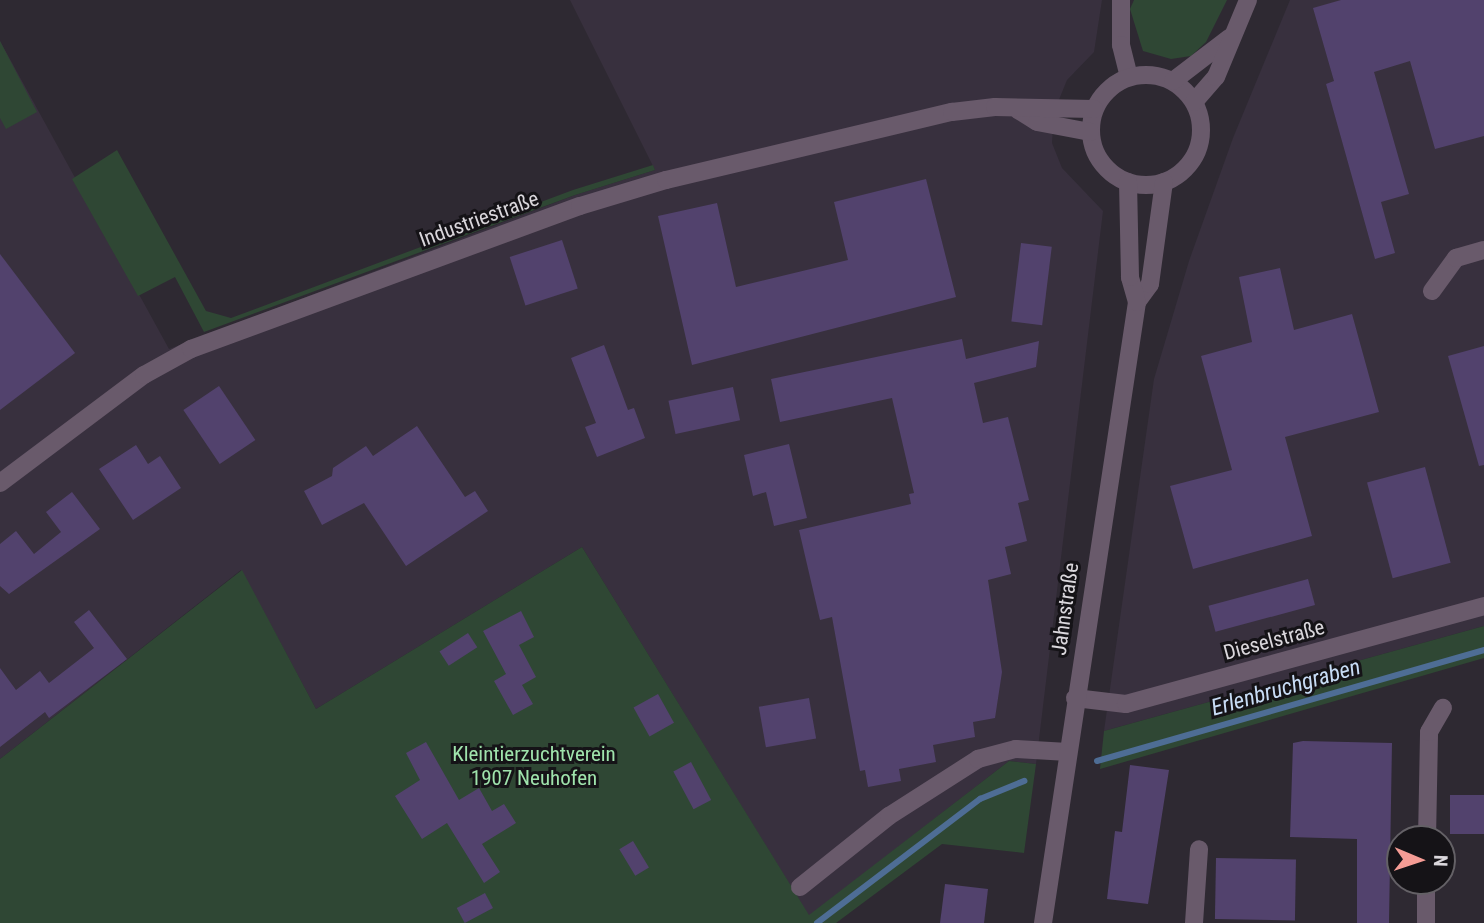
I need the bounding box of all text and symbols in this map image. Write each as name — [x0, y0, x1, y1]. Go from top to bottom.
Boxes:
street label: Industriestraße — [416, 186, 542, 252]
street label: Jahnstraße — [1046, 561, 1084, 657]
street label: Dieselstraße — [1221, 614, 1327, 666]
water label: Erlenbruchgraben — [1208, 653, 1364, 723]
park label: Kleintierzuchtverein 1907 Neuhofen — [452, 741, 616, 791]
north arrow — [1386, 825, 1456, 895]
text: N — [1429, 854, 1452, 867]

